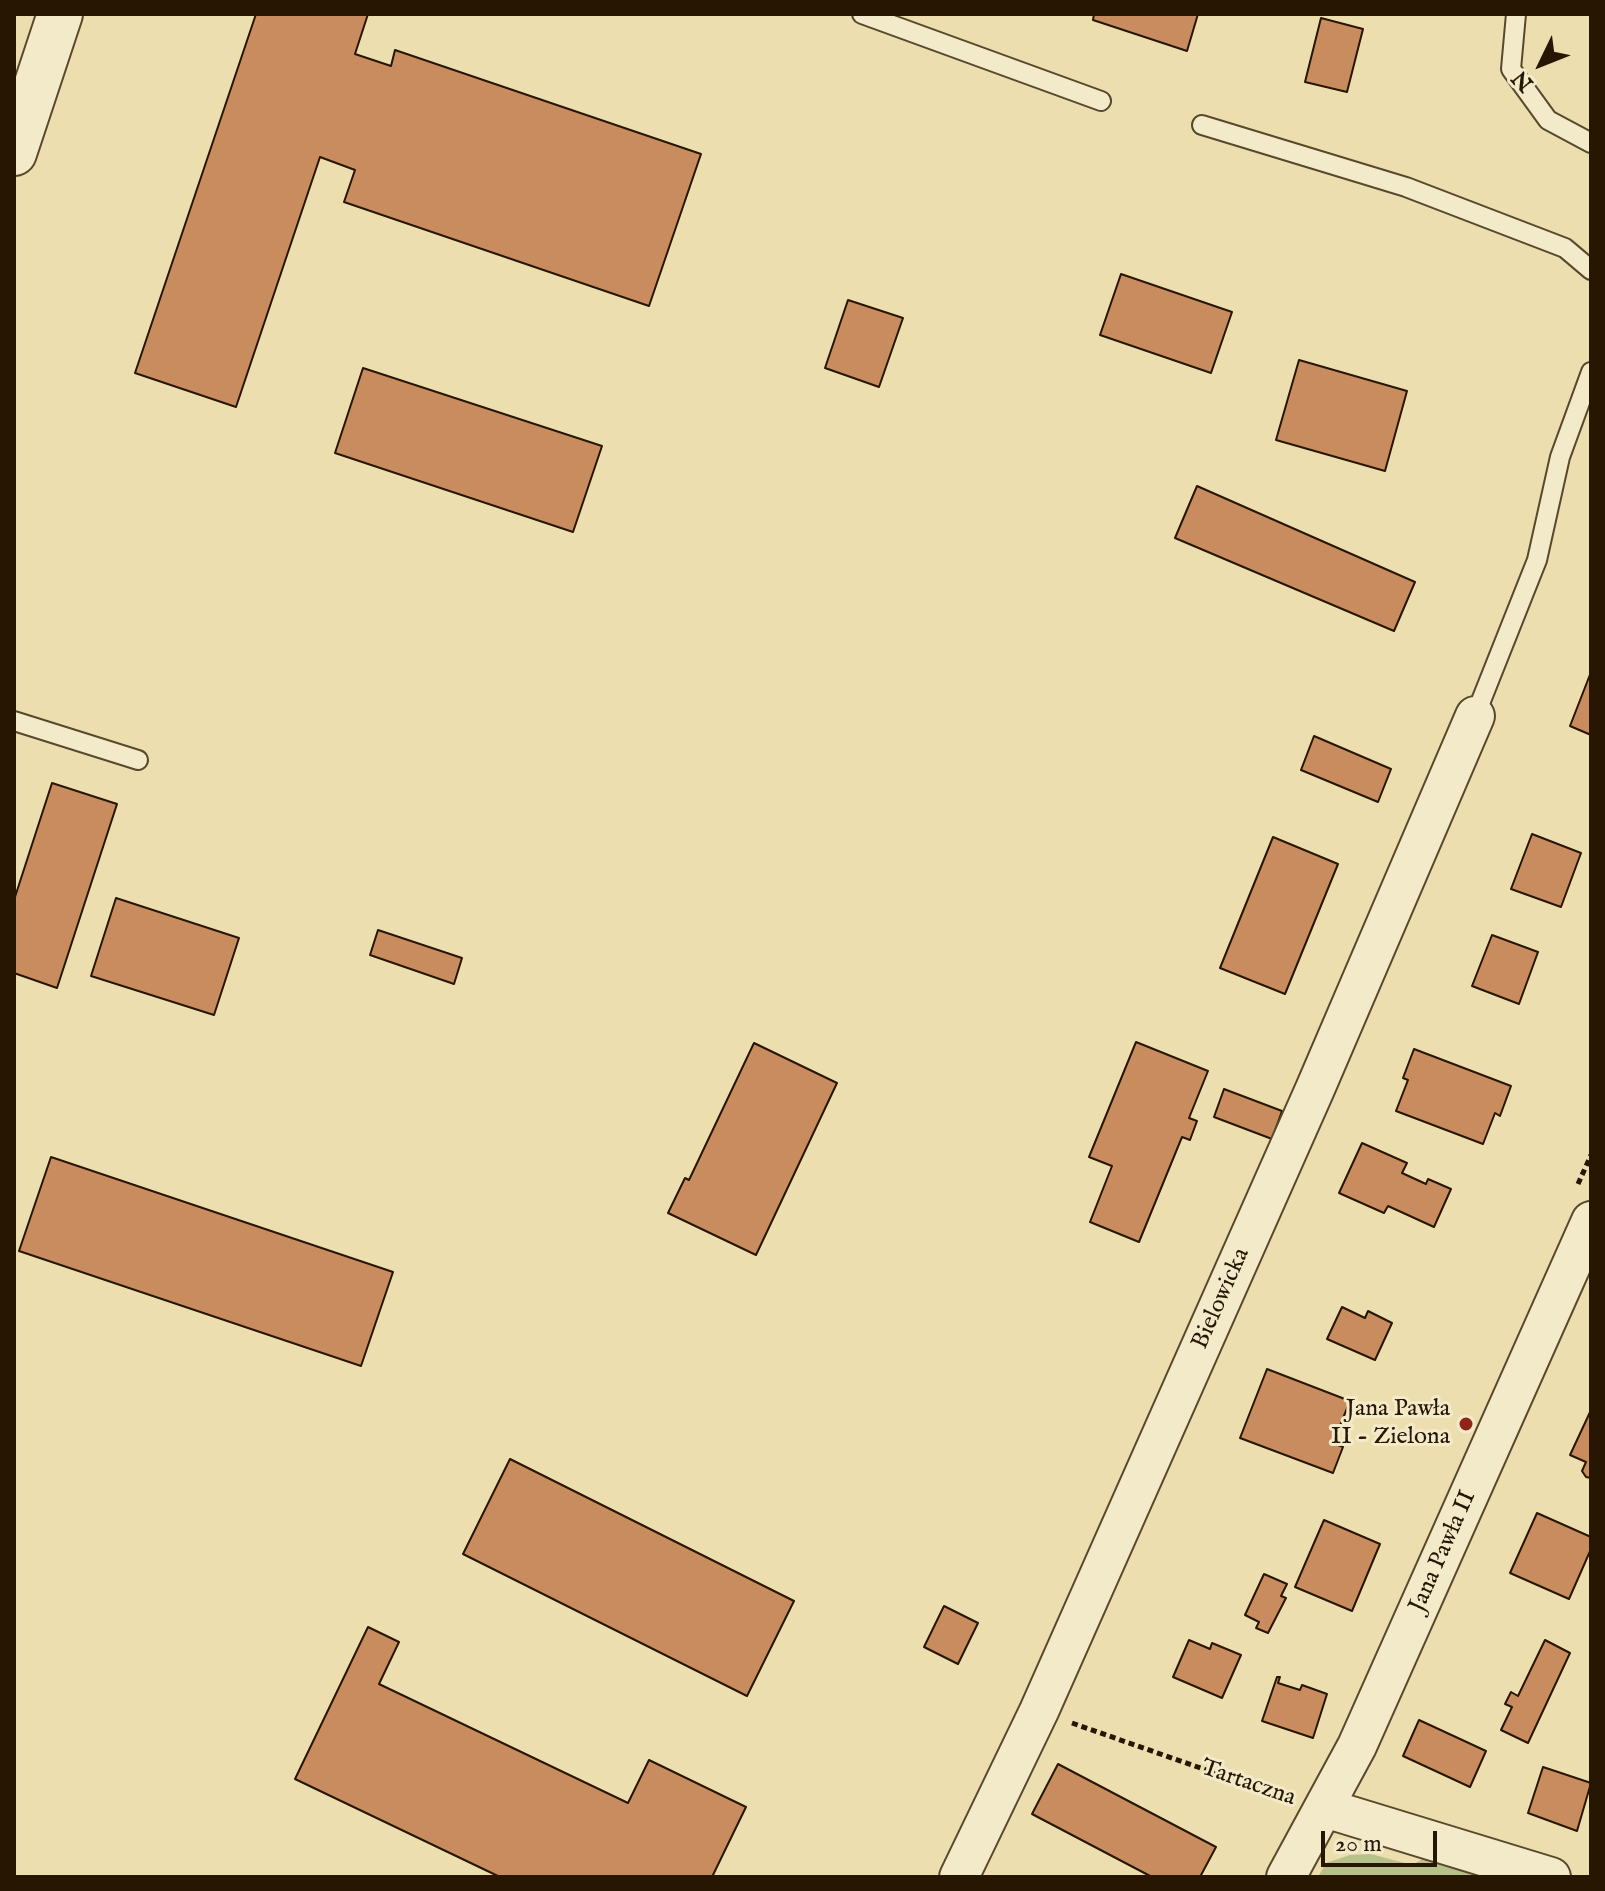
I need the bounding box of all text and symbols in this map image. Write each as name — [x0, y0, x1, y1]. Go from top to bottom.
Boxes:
north arrow — [1501, 24, 1581, 104]
text: N — [1507, 64, 1540, 97]
street label: Bielowicka — [1187, 1244, 1257, 1354]
place label: Jana Pawła II - Zielona — [1331, 1396, 1450, 1452]
marker: Jana Pawła II - Zielona — [1457, 1415, 1475, 1433]
street label: Jana Pawła II — [1404, 1487, 1484, 1617]
street label: Tartaczna — [1197, 1754, 1299, 1814]
scale bar — [1325, 1815, 1441, 1865]
text: 20 m — [1335, 1829, 1382, 1860]

